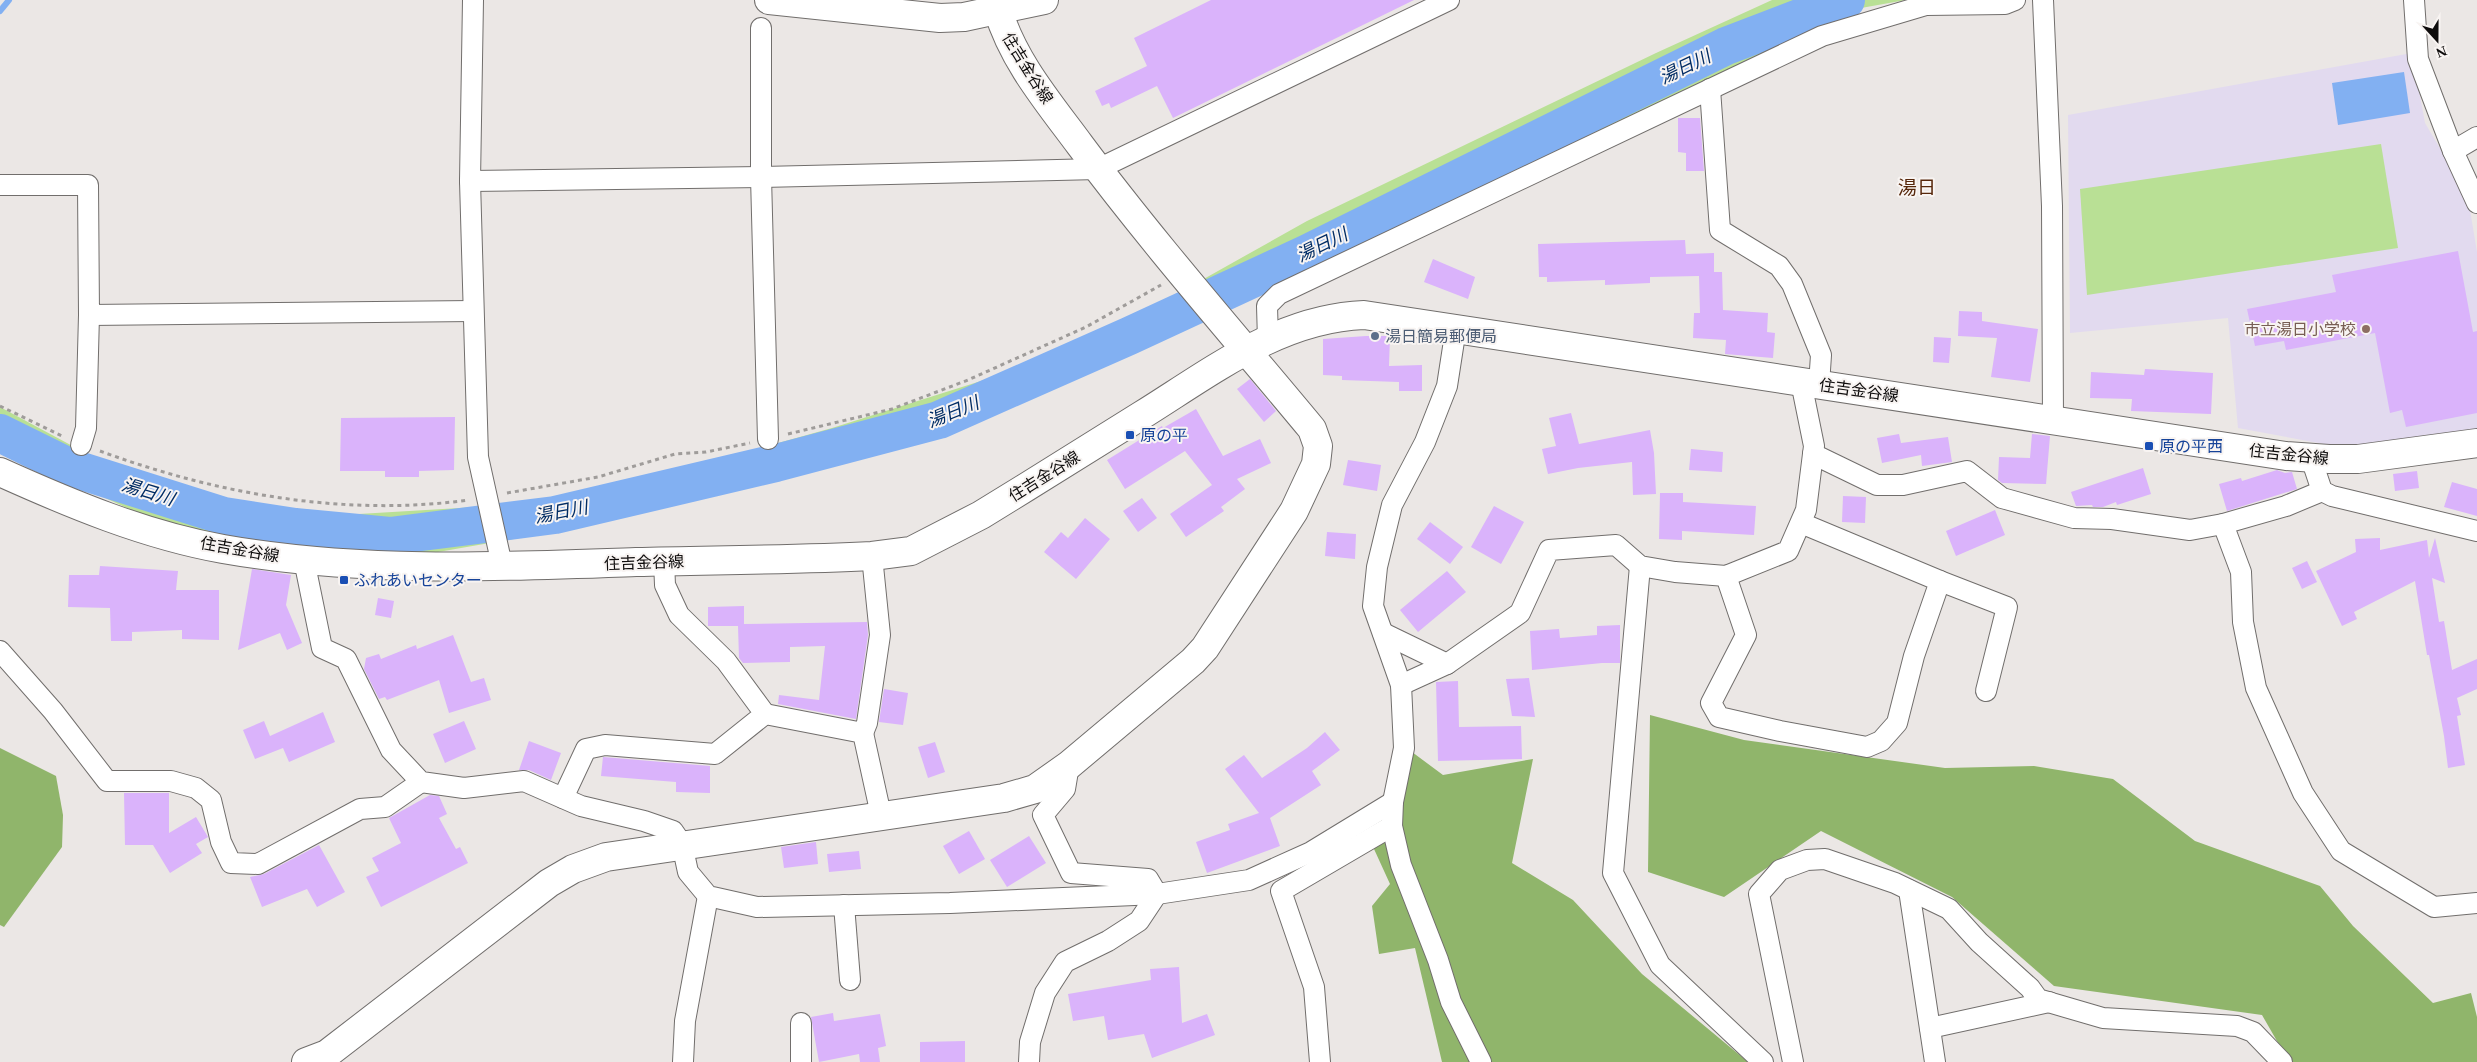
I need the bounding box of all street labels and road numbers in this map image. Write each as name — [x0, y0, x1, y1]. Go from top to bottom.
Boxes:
street label: 住吉金谷線 — [999, 30, 1056, 107]
street label: 住吉金谷線 — [1818, 377, 1900, 404]
street label: 住吉金谷線 — [2248, 442, 2330, 467]
street label: 住吉金谷線 — [1006, 448, 1083, 505]
street label: 住吉金谷線 — [199, 534, 281, 565]
street label: 住吉金谷線 — [604, 553, 684, 572]

